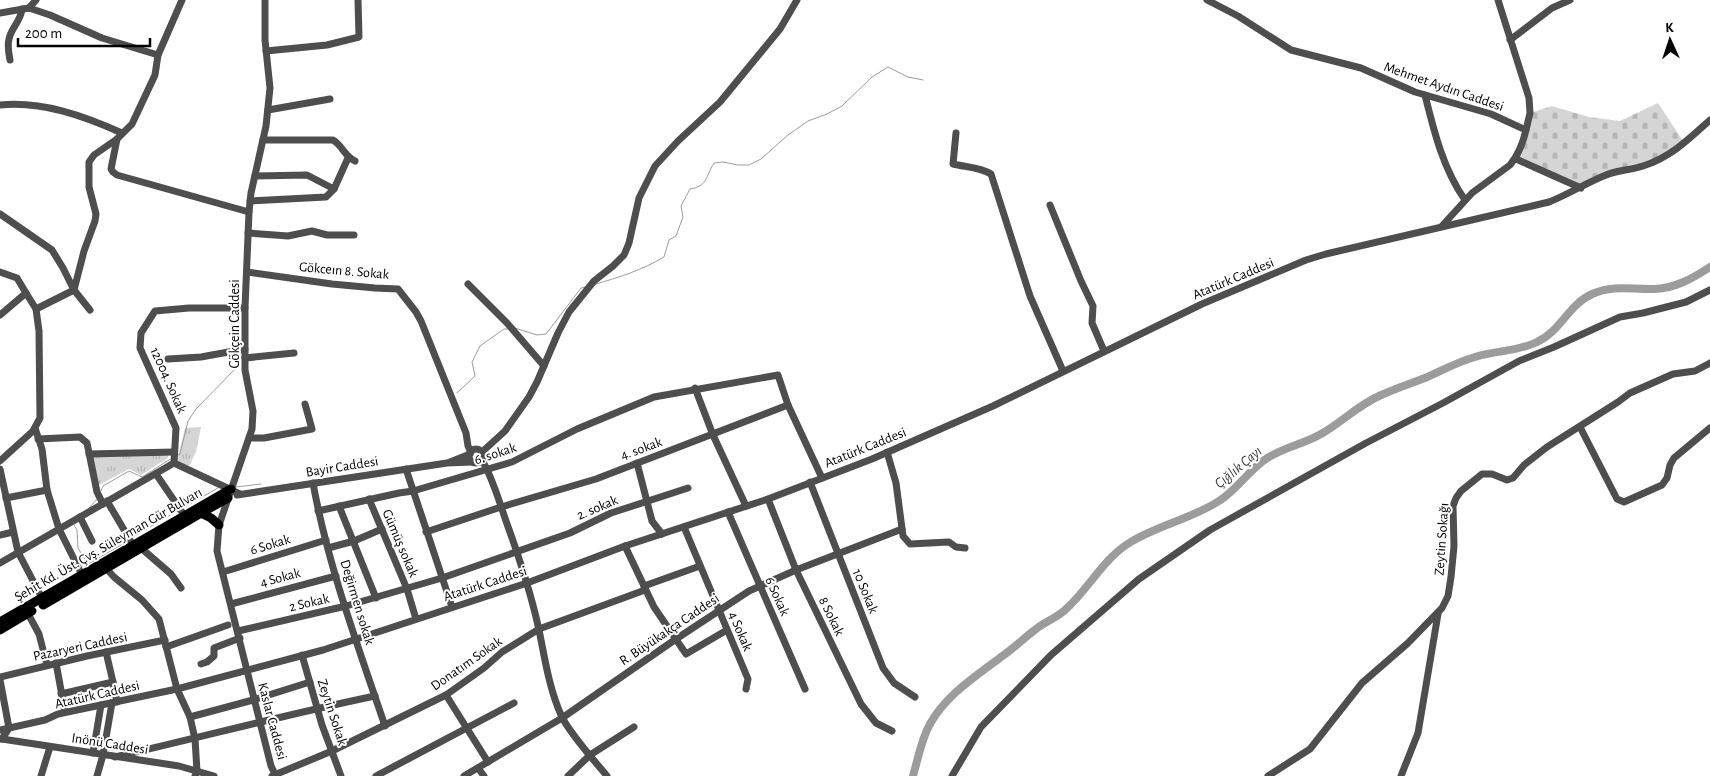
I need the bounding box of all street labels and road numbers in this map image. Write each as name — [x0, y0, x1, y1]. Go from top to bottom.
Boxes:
street label: Mehmet Aydın Caddesi — [1382, 60, 1505, 114]
street label: Atatürk Caddesi — [1191, 256, 1276, 302]
street label: Gökceın 8. Sokak — [298, 260, 390, 282]
street label: Gökçein Caddesi — [228, 279, 242, 369]
street label: 12004. Sokak — [147, 345, 189, 416]
street label: Atatürk Caddesi — [823, 425, 908, 471]
street label: 4. sokak — [619, 435, 665, 463]
street label: 6. sokak — [473, 440, 519, 467]
street label: Bayir Caddesi — [305, 454, 379, 480]
street label: Şehit Kd. Üst. Çvş. Süleyman Gür Bulvarı — [11, 483, 205, 604]
street label: 2. sokak — [575, 493, 620, 523]
street label: Zeytin Sokağı — [1432, 502, 1452, 576]
street label: Gümüş sokak — [380, 508, 421, 580]
street label: 6 Sokak — [249, 532, 293, 558]
street label: Değirmen sokak — [337, 558, 377, 647]
street label: Atatürk Caddesi — [442, 564, 529, 604]
street label: 4 Sokak — [259, 566, 303, 590]
street label: 10 Sokak — [850, 567, 881, 616]
street label: 6 Sokak — [762, 575, 792, 619]
street label: 2 Sokak — [288, 591, 331, 614]
street label: R. Büyükakça Caddesi — [617, 591, 722, 668]
street label: 8 Sokak — [816, 595, 847, 639]
street label: 4 Sokak — [726, 610, 755, 654]
street label: Pazaryeri Caddesi — [32, 630, 129, 664]
street label: Donatım Sokak — [429, 634, 505, 693]
street label: Zeytin Sokak — [315, 677, 350, 748]
street label: Atatürk Caddesi — [53, 678, 141, 712]
street label: Kaslar Caddesi — [255, 681, 289, 761]
street label: Inönü Caddesi — [70, 731, 149, 757]

